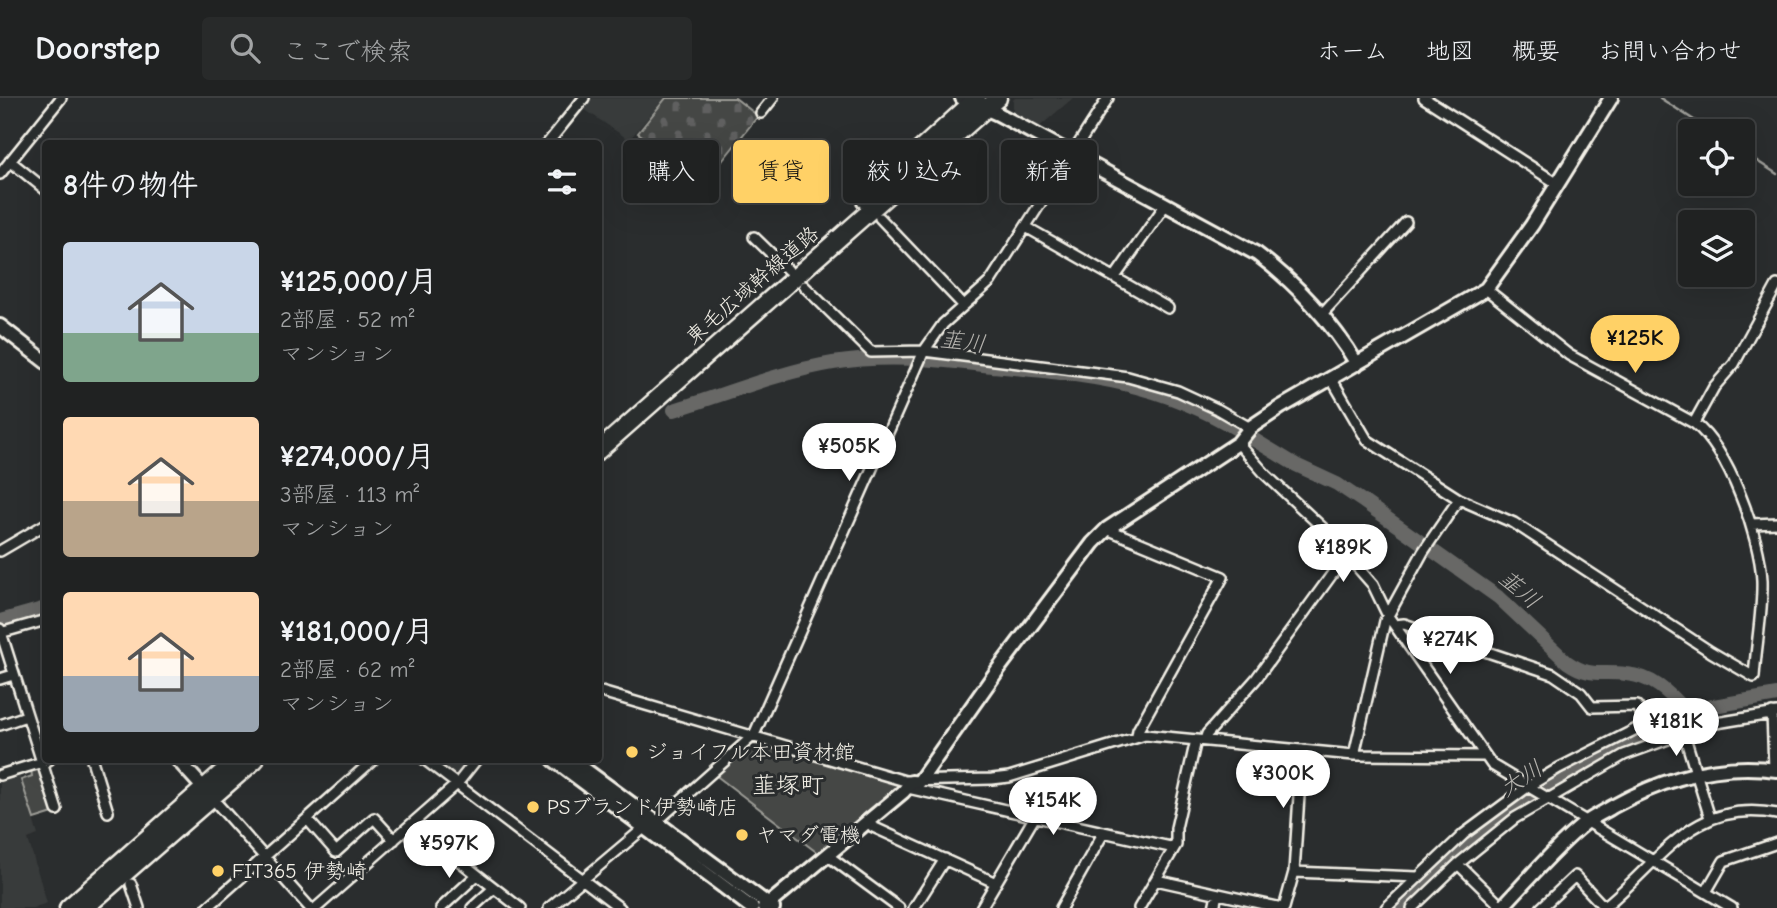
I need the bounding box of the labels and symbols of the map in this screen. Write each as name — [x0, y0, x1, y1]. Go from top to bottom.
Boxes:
street label: 東毛広域幹線道路 — [681, 221, 823, 349]
pin: ¥125K — [1586, 316, 1684, 375]
water label: 韮川 — [938, 325, 987, 358]
pin: ¥505K — [800, 424, 898, 483]
pin: ¥189K — [1294, 524, 1392, 584]
water label: 韮川 — [1493, 564, 1546, 615]
pin: ¥274K — [1401, 616, 1499, 676]
pin: ¥181K — [1627, 698, 1725, 758]
place label: ジョイフル本田資材館 — [646, 740, 855, 764]
marker: ジョイフル本田資材館 — [624, 744, 640, 760]
pin: ¥300K — [1234, 750, 1332, 810]
water label: 大川 — [1495, 755, 1548, 802]
district label: 韮塚町 — [752, 771, 824, 799]
pin: ¥154K — [1004, 778, 1102, 837]
place label: PSブランド伊勢崎店 — [547, 795, 738, 819]
marker: PSブランド伊勢崎店 — [525, 799, 541, 815]
pin: ¥597K — [400, 820, 498, 880]
place label: ヤマダ電機 — [756, 823, 861, 847]
marker: ヤマダ電機 — [734, 827, 750, 843]
place label: FIT365 伊勢崎 — [232, 859, 367, 883]
marker: FIT365 伊勢崎 — [210, 863, 226, 879]

